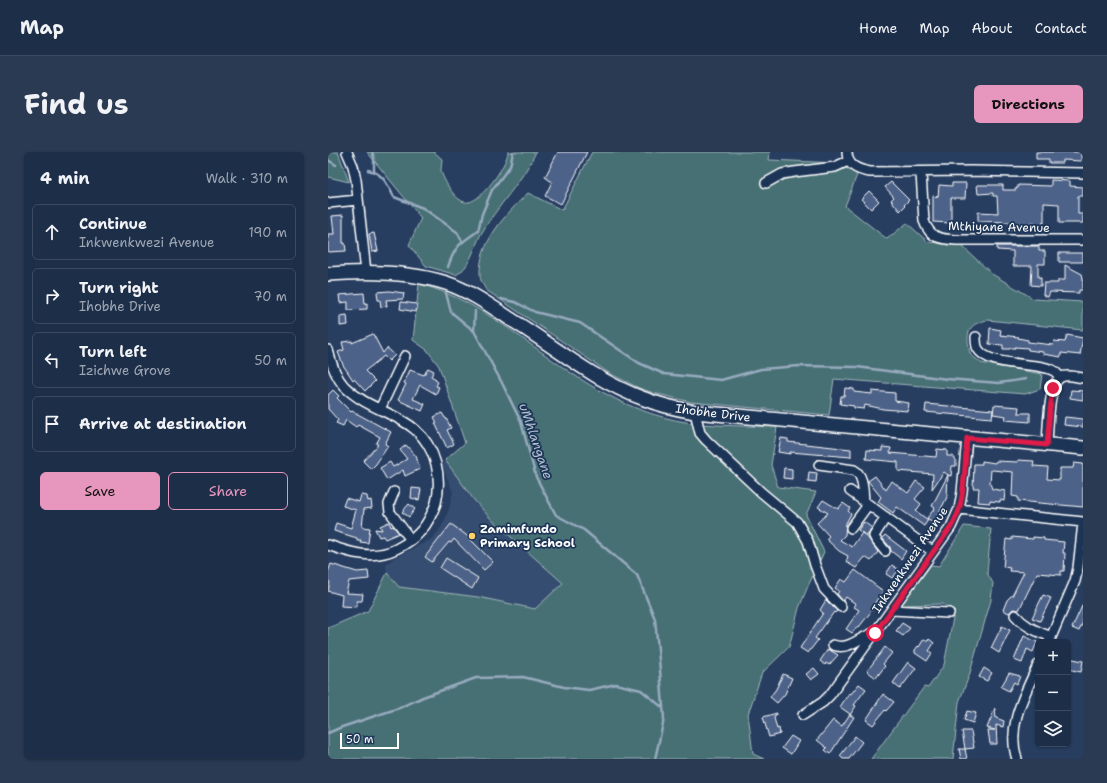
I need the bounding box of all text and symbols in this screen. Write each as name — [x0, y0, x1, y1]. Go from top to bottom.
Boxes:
text: Map — [20, 15, 64, 40]
text: Home — [859, 19, 898, 37]
text: Map — [920, 19, 950, 37]
text: About — [972, 19, 1013, 37]
text: Contact — [1035, 19, 1087, 37]
text: Find us — [24, 85, 129, 123]
button: Directions — [974, 85, 1083, 123]
text: 4 min — [40, 167, 90, 189]
text: Walk · 310 m — [206, 170, 288, 187]
text: Continue — [79, 214, 147, 234]
street label: Mthiyane Avenue — [948, 218, 1050, 236]
icon: ahead — [41, 221, 63, 243]
text: 190 m — [248, 224, 287, 241]
text: Inkwenkwezi Avenue — [79, 234, 214, 251]
text: Turn right — [79, 278, 159, 298]
icon: right — [41, 285, 63, 307]
text: 70 m — [253, 288, 287, 305]
text: Ihobhe Drive — [79, 298, 161, 315]
text: Turn left — [79, 342, 147, 362]
icon: left — [41, 349, 63, 371]
text: 50 m — [254, 352, 287, 369]
text: Izichwe Grove — [79, 362, 171, 379]
route end — [1044, 379, 1062, 397]
street label: Ihobhe Drive — [674, 400, 752, 426]
water label: uMhlangane — [515, 401, 557, 481]
icon: arrive — [41, 413, 63, 435]
text: Arrive at destination — [79, 414, 247, 434]
button: Save — [40, 472, 160, 510]
button: Share — [168, 472, 288, 510]
street label: Inkwenkwezi Avenue — [868, 504, 952, 616]
place label: Zamimfundo Primary School — [480, 521, 575, 551]
marker: Zamimfundo Primary School — [467, 531, 477, 541]
route start — [866, 624, 884, 642]
map controls — [1035, 639, 1071, 747]
button: + — [1035, 639, 1071, 675]
button: − — [1035, 675, 1071, 711]
button: layers — [1035, 711, 1071, 747]
scale bar — [340, 731, 399, 750]
text: 50 m — [346, 732, 374, 747]

